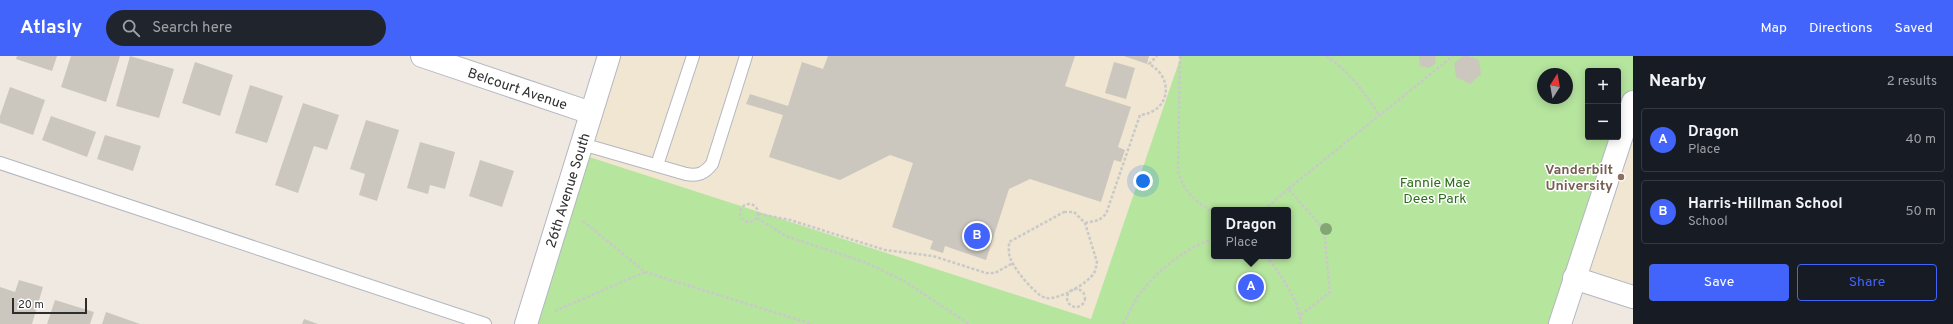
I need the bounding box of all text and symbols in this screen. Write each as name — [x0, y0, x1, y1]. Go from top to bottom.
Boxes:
search box — [106, 10, 386, 46]
text: Atlasly — [20, 16, 82, 40]
icon: search — [120, 17, 142, 39]
text: Search here — [152, 19, 232, 38]
text: Map — [1761, 20, 1787, 37]
text: Directions — [1809, 20, 1873, 37]
text: Saved — [1895, 20, 1933, 37]
street label: Belcourt Avenue — [465, 65, 569, 114]
north arrow — [1537, 68, 1573, 104]
map controls — [1585, 68, 1621, 140]
button: + — [1585, 68, 1621, 104]
text: Nearby — [1649, 71, 1706, 93]
text: 2 results — [1887, 74, 1937, 90]
button: − — [1585, 104, 1621, 140]
text: Dragon — [1688, 123, 1739, 142]
street label: 26th Avenue South — [543, 131, 595, 250]
text: A — [1658, 132, 1668, 148]
text: 40 m — [1906, 132, 1936, 148]
text: Place — [1688, 142, 1720, 158]
place label: Vanderbilt University — [1545, 162, 1613, 195]
your location — [1133, 171, 1153, 191]
marker: Vanderbilt University — [1616, 172, 1626, 182]
park label: Fannie Mae Dees Park — [1400, 175, 1470, 208]
text: Harris-Hillman School — [1688, 195, 1843, 214]
text: B — [1659, 204, 1667, 220]
text: 50 m — [1906, 204, 1936, 220]
popup — [1211, 207, 1291, 259]
text: School — [1688, 214, 1728, 230]
text: Dragon — [1226, 216, 1276, 235]
pin: B — [964, 221, 990, 251]
text: Place — [1226, 235, 1258, 251]
button: Save — [1649, 264, 1789, 301]
button: Share — [1797, 264, 1937, 301]
pin: A — [1238, 272, 1264, 302]
scale bar — [12, 296, 87, 315]
text: 20 m — [18, 298, 44, 312]

